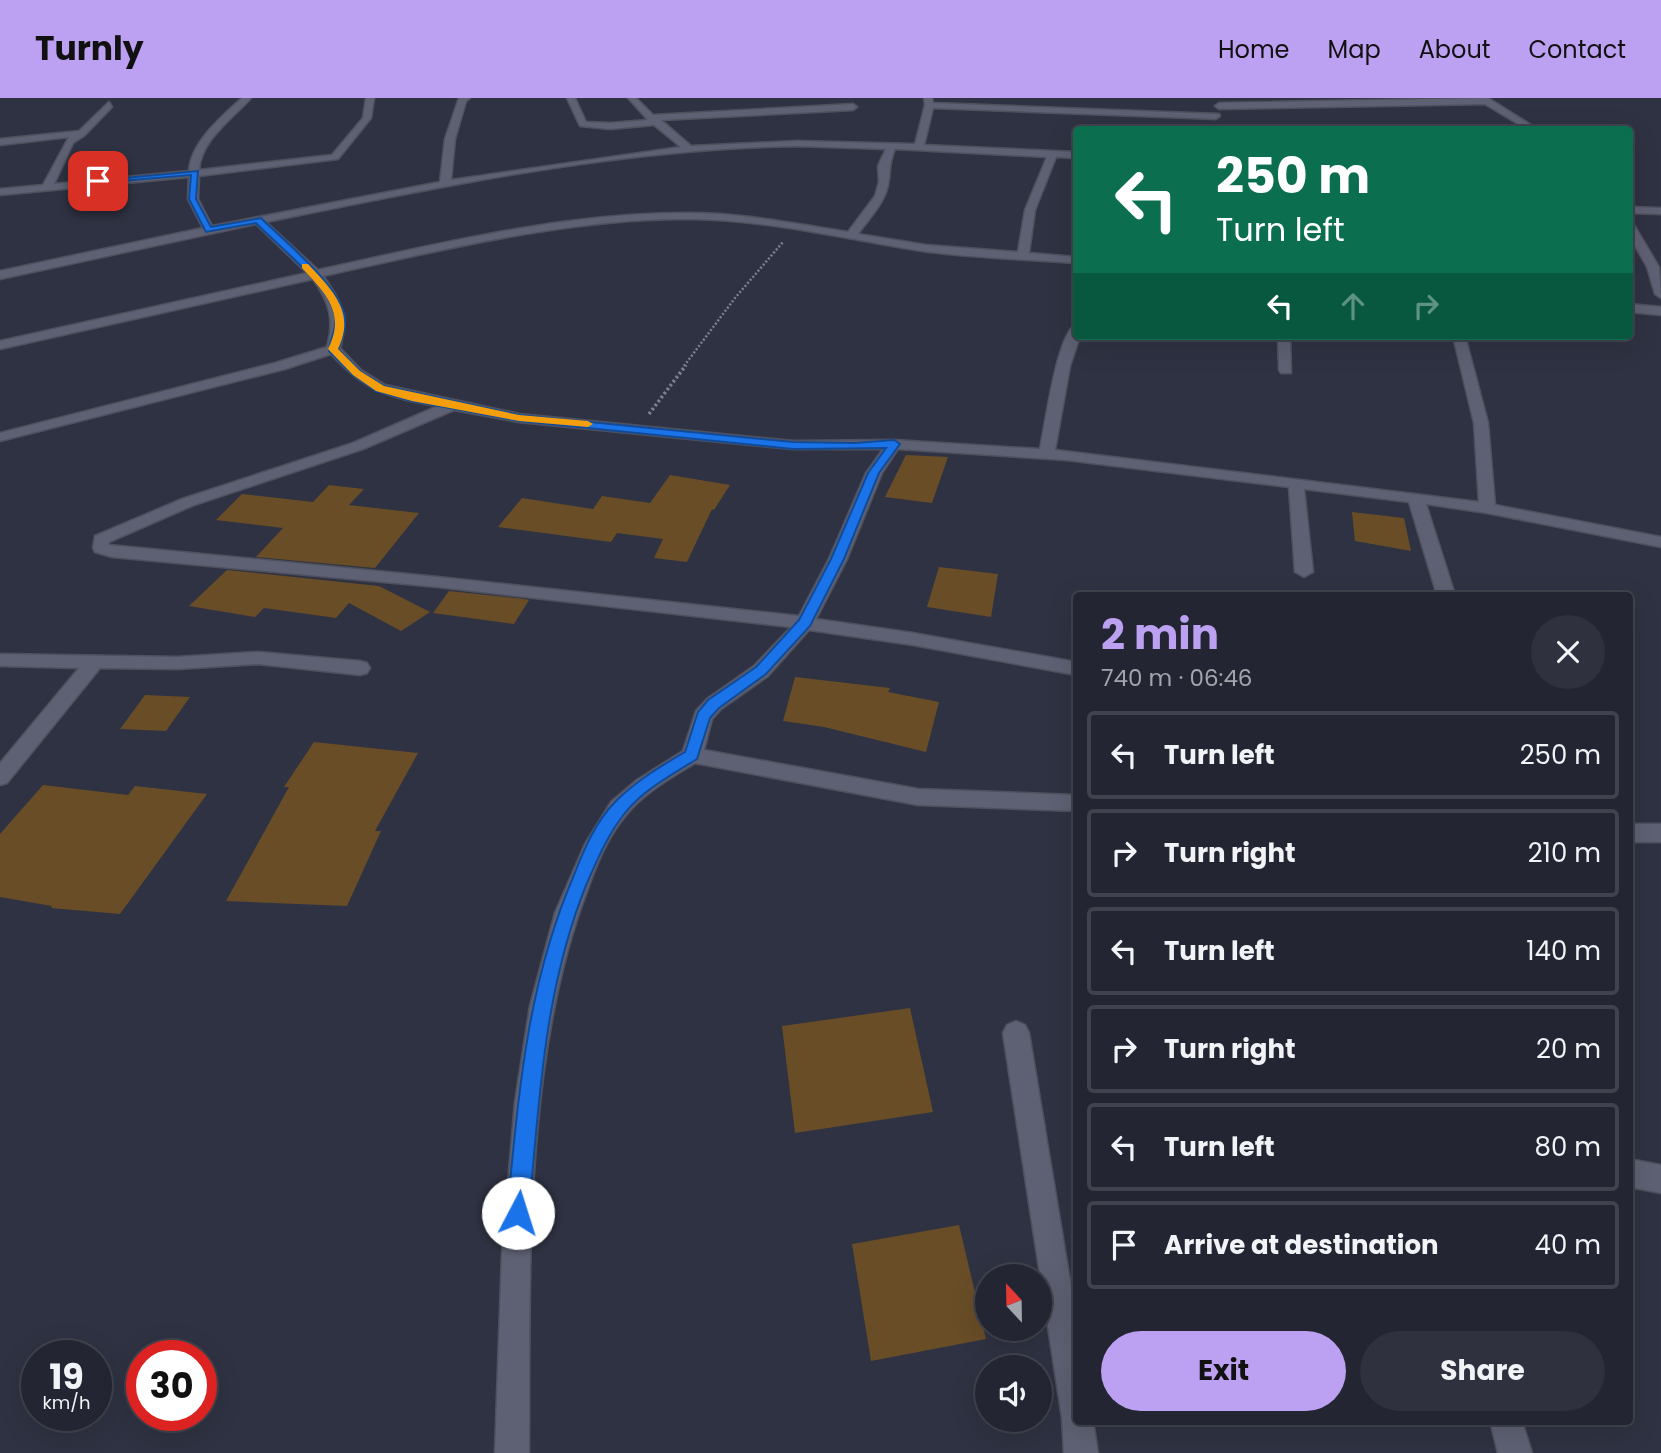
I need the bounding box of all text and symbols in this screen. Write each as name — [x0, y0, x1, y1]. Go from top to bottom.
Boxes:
text: Turnly — [35, 25, 144, 72]
text: Home — [1218, 33, 1290, 66]
text: Map — [1328, 33, 1381, 66]
text: About — [1419, 33, 1490, 66]
text: Contact — [1528, 33, 1626, 66]
text: 250 m — [1216, 142, 1370, 210]
pin — [68, 151, 128, 211]
icon: left — [1101, 154, 1192, 245]
icon: arrive — [79, 162, 117, 200]
text: Turn left — [1216, 207, 1345, 252]
icon: left — [1261, 287, 1299, 325]
icon: ahead — [1334, 287, 1372, 325]
icon: right — [1407, 287, 1445, 325]
text: 2 min — [1101, 605, 1219, 664]
button: close — [1531, 615, 1605, 689]
text: 740 m · 06:46 — [1101, 662, 1252, 694]
icon: left — [1105, 736, 1143, 774]
text: Turn left — [1164, 737, 1275, 773]
text: 250 m — [1520, 737, 1601, 773]
icon: right — [1105, 834, 1143, 872]
text: Turn right — [1164, 835, 1296, 871]
text: 210 m — [1528, 835, 1601, 871]
icon: left — [1105, 932, 1143, 970]
text: Turn left — [1164, 933, 1275, 969]
text: 140 m — [1526, 933, 1601, 969]
icon: right — [1105, 1030, 1143, 1068]
text: Turn right — [1164, 1031, 1296, 1067]
text: 20 m — [1536, 1031, 1601, 1067]
icon: left — [1105, 1128, 1143, 1166]
text: Turn left — [1164, 1129, 1275, 1165]
text: 80 m — [1535, 1129, 1601, 1165]
position arrow — [481, 1176, 555, 1250]
icon: arrive — [1105, 1226, 1143, 1264]
text: Arrive at destination — [1164, 1227, 1439, 1263]
text: 40 m — [1535, 1227, 1601, 1263]
north arrow — [975, 1264, 1052, 1340]
map controls — [975, 1264, 1052, 1432]
button: Exit — [1101, 1331, 1346, 1411]
button: Share — [1360, 1331, 1605, 1411]
speed limit sign: 30 — [126, 1340, 217, 1431]
text: 19 — [49, 1352, 84, 1401]
button: sound — [975, 1355, 1052, 1432]
text: km/h — [43, 1390, 90, 1415]

